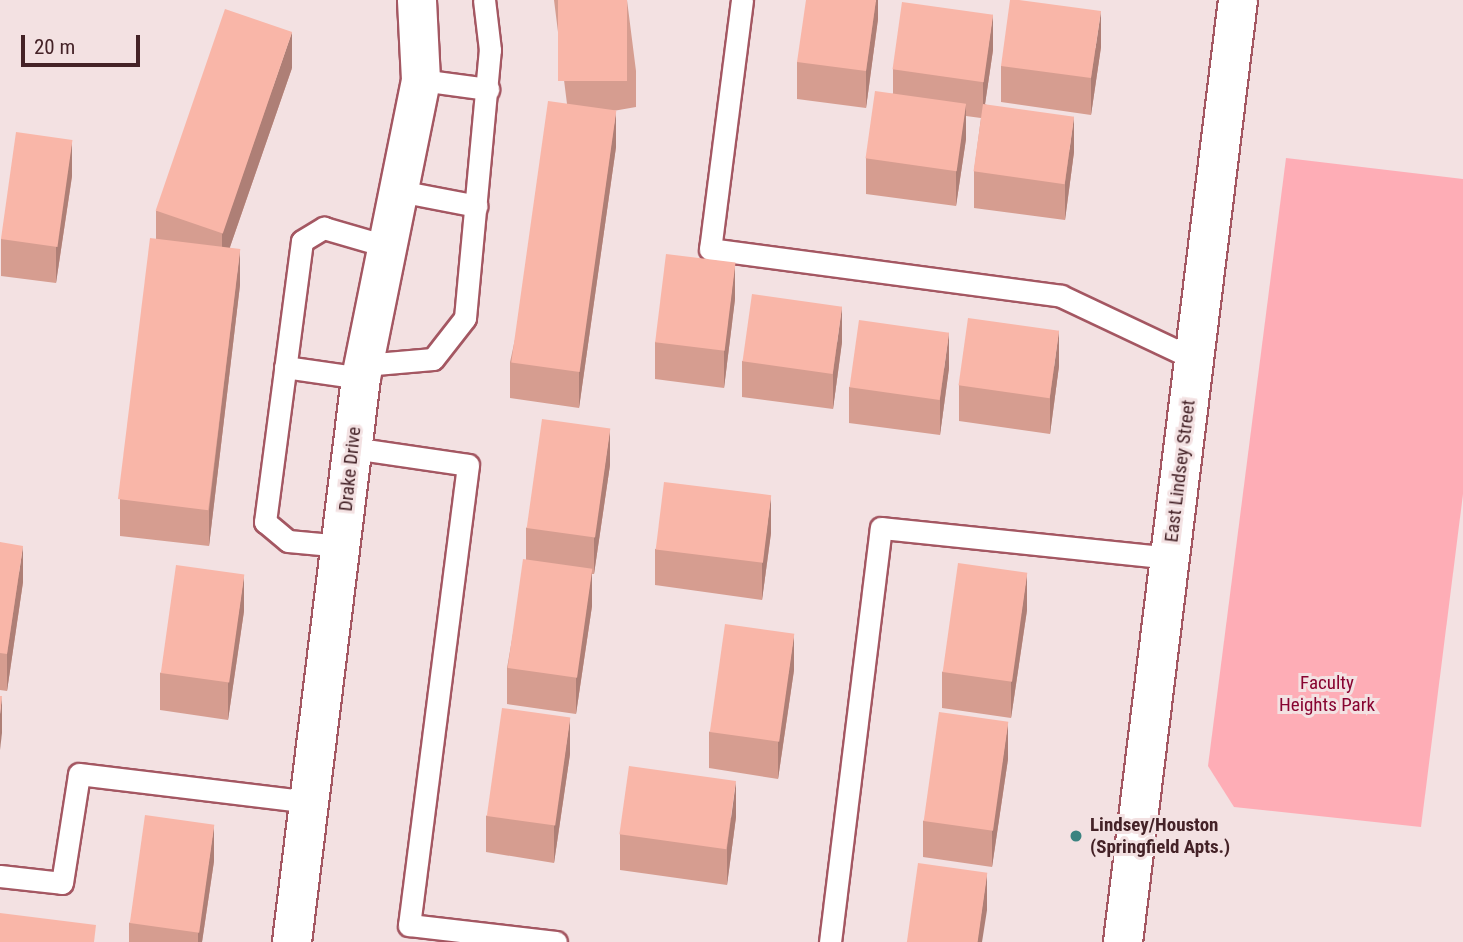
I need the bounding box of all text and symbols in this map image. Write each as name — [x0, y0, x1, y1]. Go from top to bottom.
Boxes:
scale bar — [24, 21, 144, 65]
text: 20 m — [34, 35, 75, 59]
street label: East Lindsey Street — [1160, 398, 1200, 544]
street label: Drake Drive — [334, 426, 366, 512]
park label: Faculty Heights Park — [1279, 672, 1375, 716]
place label: Lindsey/Houston (Springfield Apts.) — [1090, 814, 1230, 858]
marker: Lindsey/Houston (Springfield Apts.) — [1068, 828, 1084, 844]

